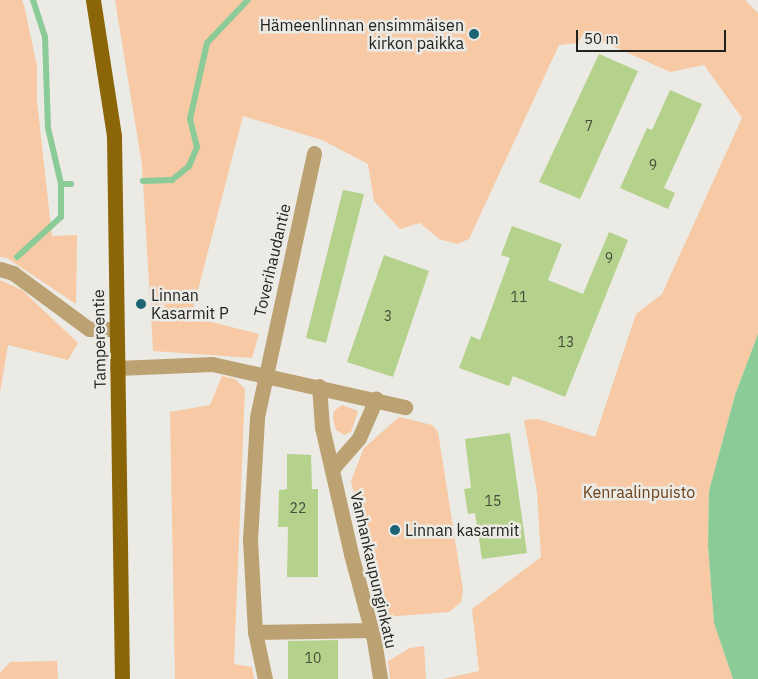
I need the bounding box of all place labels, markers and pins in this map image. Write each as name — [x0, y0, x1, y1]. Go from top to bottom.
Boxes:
place label: Hämeenlinnan ensimmäisen kirkon paikka — [260, 15, 464, 53]
marker: Hämeenlinnan ensimmäisen kirkon paikka — [468, 28, 480, 40]
place label: Linnan Kasarmit P — [151, 285, 229, 323]
marker: Linnan Kasarmit P — [135, 298, 147, 310]
place label: Linnan kasarmit — [405, 520, 519, 540]
marker: Linnan kasarmit — [389, 524, 401, 536]

